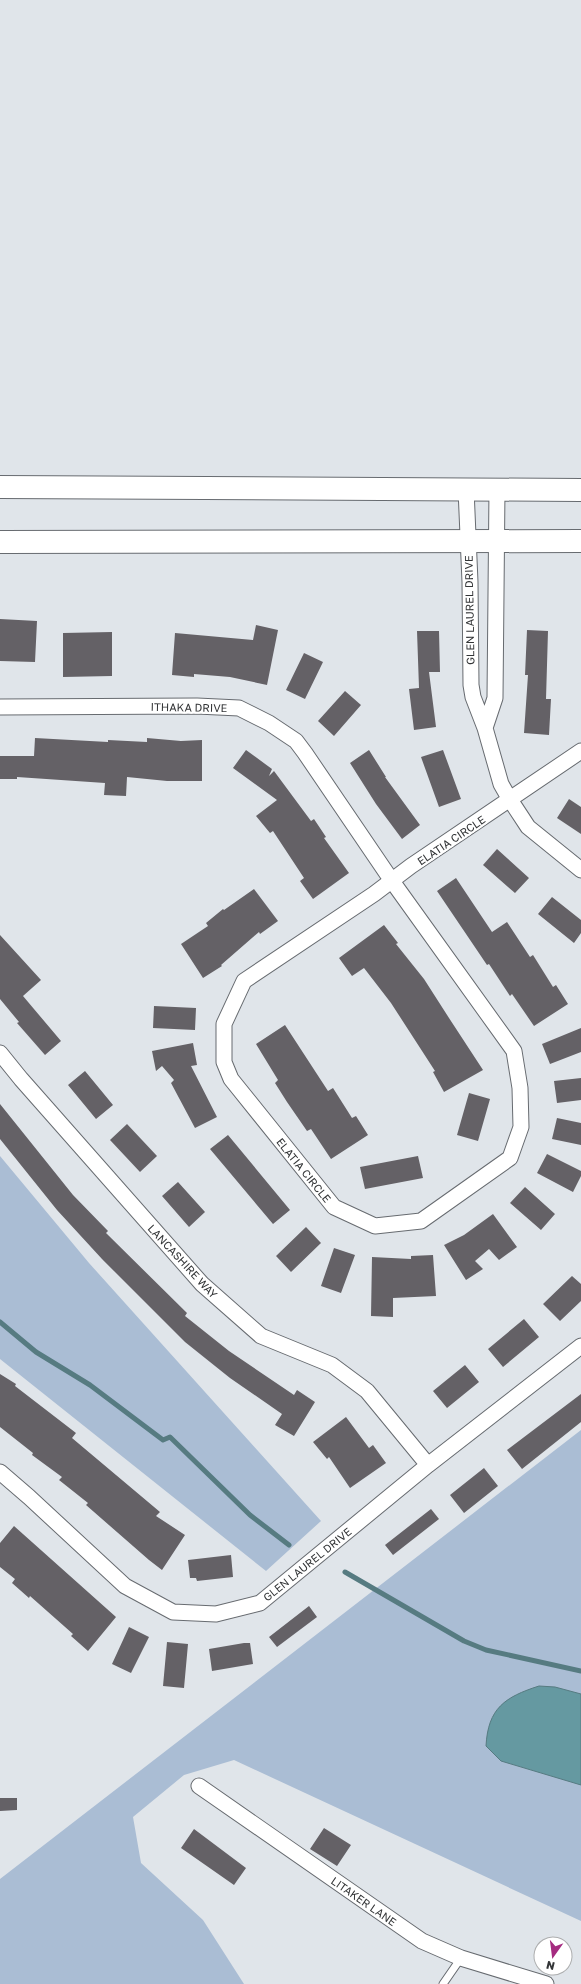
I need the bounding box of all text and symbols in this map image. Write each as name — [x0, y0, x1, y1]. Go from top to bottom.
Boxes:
street label: GLEN LAUREL DRIVE — [462, 555, 476, 665]
street label: ITHAKA DRIVE — [151, 700, 228, 714]
street label: ELATIA CIRCLE — [415, 812, 488, 867]
street label: ELATIA CIRCLE — [274, 1135, 334, 1205]
street label: LANCASHIRE WAY — [146, 1222, 220, 1300]
street label: GLEN LAUREL DRIVE — [260, 1524, 354, 1603]
street label: LITAKER LANE — [329, 1874, 399, 1928]
north arrow — [533, 1936, 573, 1976]
text: N — [545, 1959, 556, 1974]

